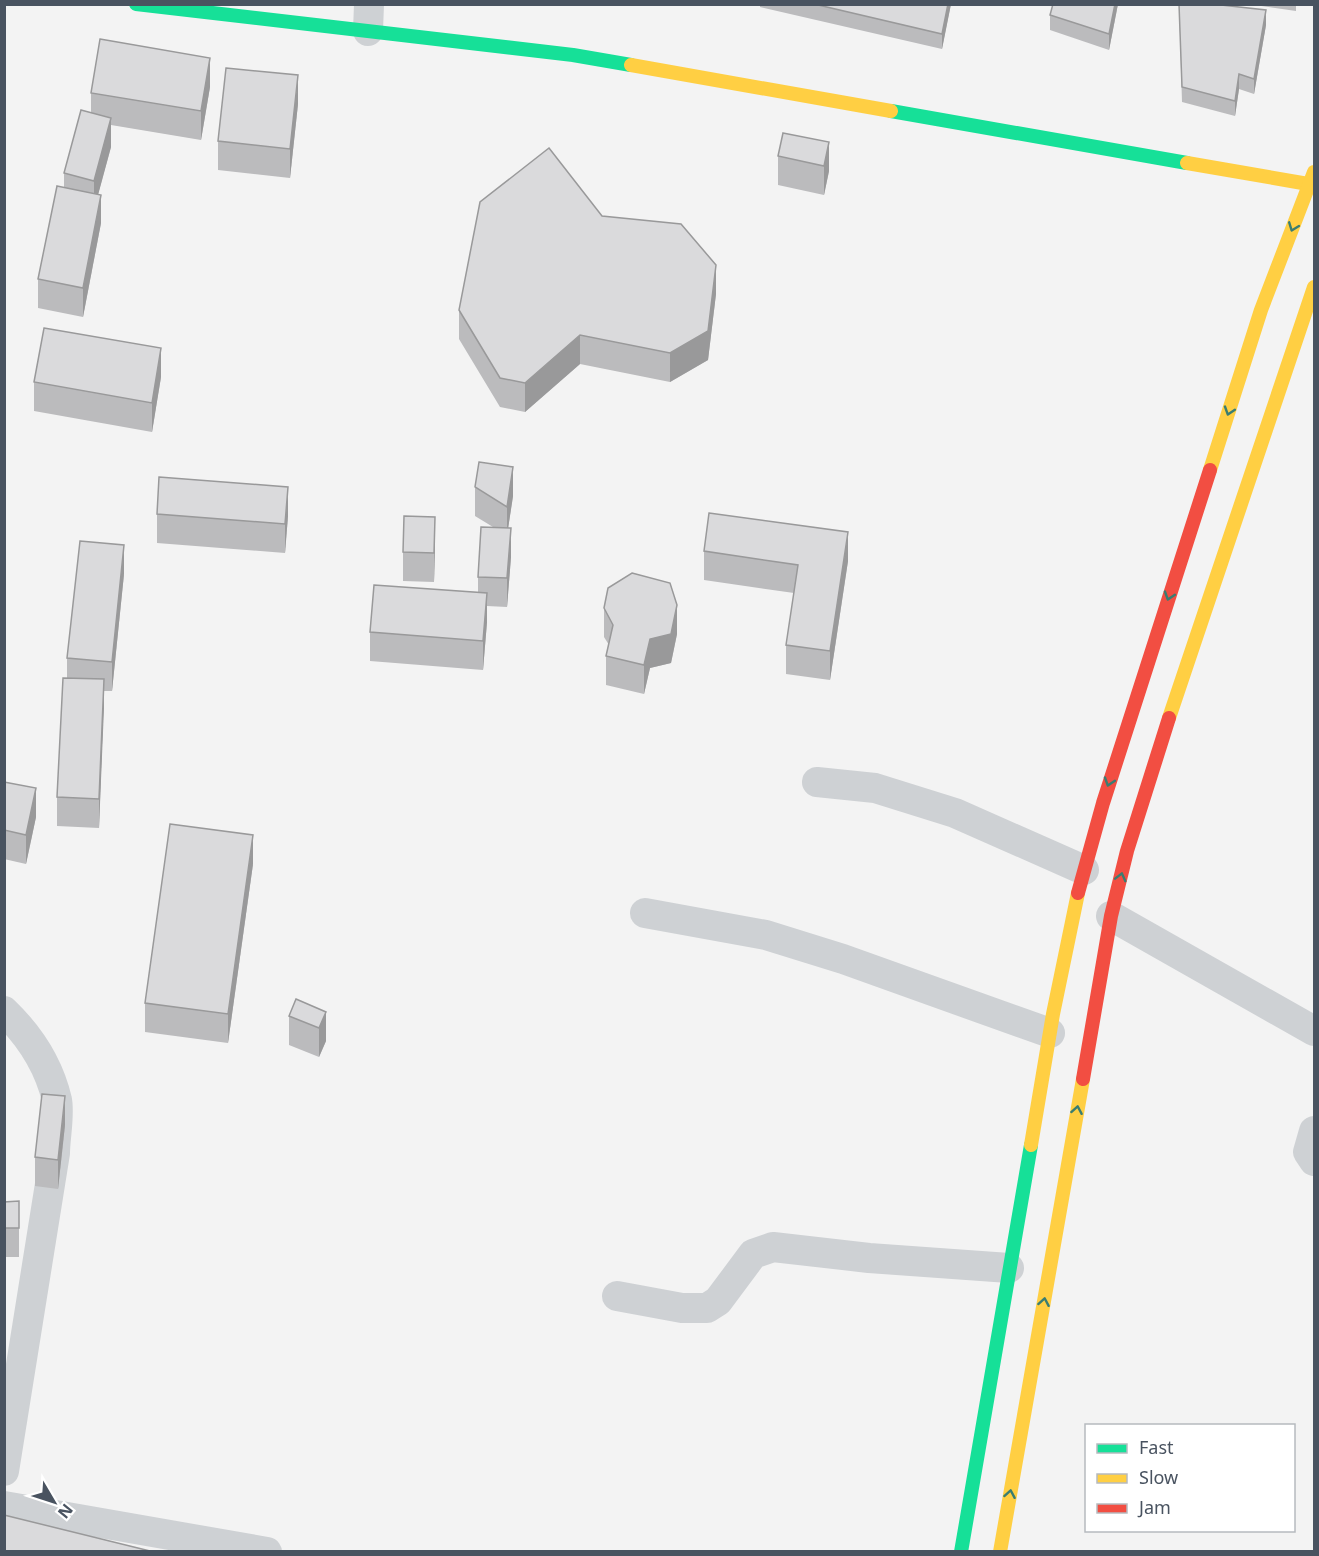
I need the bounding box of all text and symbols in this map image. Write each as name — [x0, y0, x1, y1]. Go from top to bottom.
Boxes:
one-way arrow — [1288, 221, 1301, 232]
one-way arrow — [1223, 405, 1236, 416]
one-way arrow — [1164, 590, 1176, 601]
one-way arrow — [1104, 776, 1116, 787]
one-way arrow — [1113, 872, 1126, 882]
one-way arrow — [1070, 1105, 1083, 1115]
one-way arrow — [1037, 1297, 1049, 1306]
legend — [1085, 1424, 1295, 1532]
text: Fast — [1139, 1435, 1174, 1459]
text: Slow — [1139, 1465, 1178, 1489]
north arrow — [24, 1472, 84, 1532]
one-way arrow — [1003, 1489, 1016, 1499]
text: Jam — [1137, 1495, 1171, 1519]
text: N — [53, 1499, 78, 1523]

